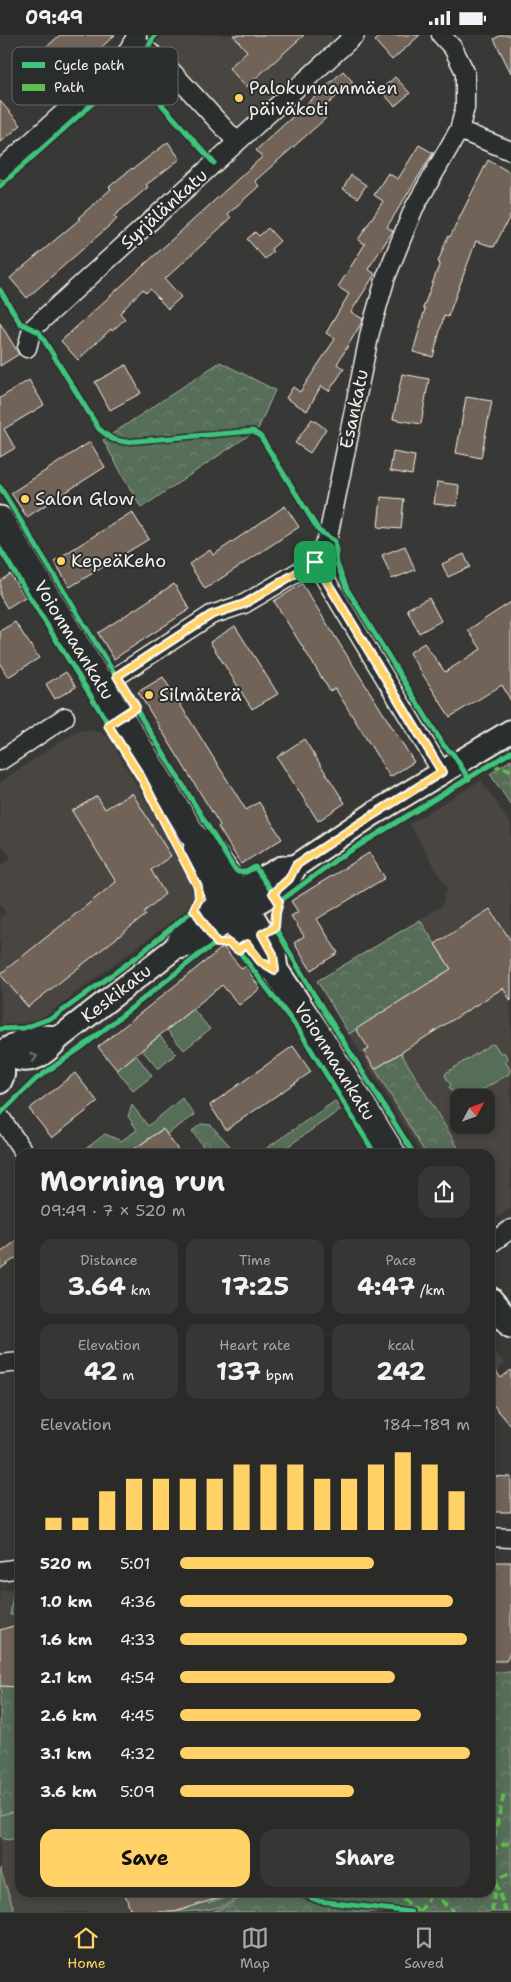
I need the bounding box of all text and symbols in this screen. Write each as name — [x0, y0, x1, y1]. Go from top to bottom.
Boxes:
text: 09:49 — [25, 5, 83, 30]
legend — [12, 47, 178, 105]
text: Cycle path — [54, 56, 125, 74]
place label: Palokunnanmäen päiväkoti — [249, 76, 398, 121]
text: Path — [54, 78, 85, 96]
marker: Palokunnanmäen päiväkoti — [233, 92, 245, 104]
street label: Syrjälänkatu — [115, 163, 213, 255]
street label: Esankatu — [334, 367, 374, 451]
place label: Salon Glow — [35, 487, 135, 511]
marker: Salon Glow — [19, 493, 31, 505]
pin — [294, 541, 336, 583]
icon: arrive — [301, 548, 329, 576]
place label: KepeäKeho — [71, 549, 166, 573]
marker: KepeäKeho — [55, 555, 67, 567]
street label: Voionmaankatu — [28, 576, 120, 704]
place label: Silmäterä — [159, 683, 242, 707]
marker: Silmäterä — [143, 689, 155, 701]
street label: Keskikatu — [76, 959, 157, 1028]
street label: Voionmaankatu — [288, 997, 381, 1125]
one-way arrow — [29, 1052, 37, 1062]
north arrow — [450, 1089, 495, 1134]
map controls — [450, 1089, 495, 1134]
text: Morning run — [40, 1162, 225, 1200]
button: share — [418, 1166, 470, 1218]
text: 09:49 · 7 × 520 m — [40, 1200, 186, 1221]
text: Distance — [80, 1251, 138, 1269]
text: Time — [239, 1251, 271, 1269]
text: Pace — [386, 1251, 416, 1269]
text: 3.64 — [68, 1269, 126, 1303]
text: 17:25 — [221, 1269, 289, 1303]
text: 4:47 — [357, 1269, 415, 1303]
text: km — [126, 1281, 150, 1299]
text: /km — [415, 1281, 445, 1299]
text: Elevation — [78, 1336, 140, 1354]
text: Heart rate — [219, 1336, 291, 1354]
text: kcal — [387, 1336, 415, 1354]
text: 42 — [84, 1354, 117, 1388]
text: 137 — [216, 1354, 261, 1388]
text: 242 — [376, 1354, 426, 1388]
text: m — [117, 1366, 134, 1384]
text: bpm — [261, 1366, 294, 1384]
text: Elevation — [40, 1414, 112, 1435]
text: 184–189 m — [383, 1414, 470, 1435]
text: 520 m — [40, 1553, 92, 1574]
text: 5:01 — [120, 1553, 150, 1574]
text: 1.0 km — [40, 1591, 92, 1612]
text: 4:36 — [120, 1591, 156, 1612]
text: 1.6 km — [40, 1629, 92, 1650]
text: 4:33 — [120, 1629, 156, 1650]
text: 2.1 km — [40, 1667, 92, 1688]
text: 4:54 — [120, 1667, 155, 1688]
text: 2.6 km — [40, 1705, 97, 1726]
text: 4:45 — [120, 1705, 155, 1726]
text: 3.1 km — [40, 1743, 91, 1764]
text: 4:32 — [120, 1743, 155, 1764]
text: 3.6 km — [40, 1781, 97, 1802]
text: 5:09 — [120, 1781, 155, 1802]
button: Save — [40, 1829, 250, 1887]
button: Share — [260, 1829, 470, 1887]
tab: Home — [67, 1924, 106, 1972]
tab: Map — [240, 1924, 270, 1972]
tab: Saved — [404, 1924, 444, 1972]

